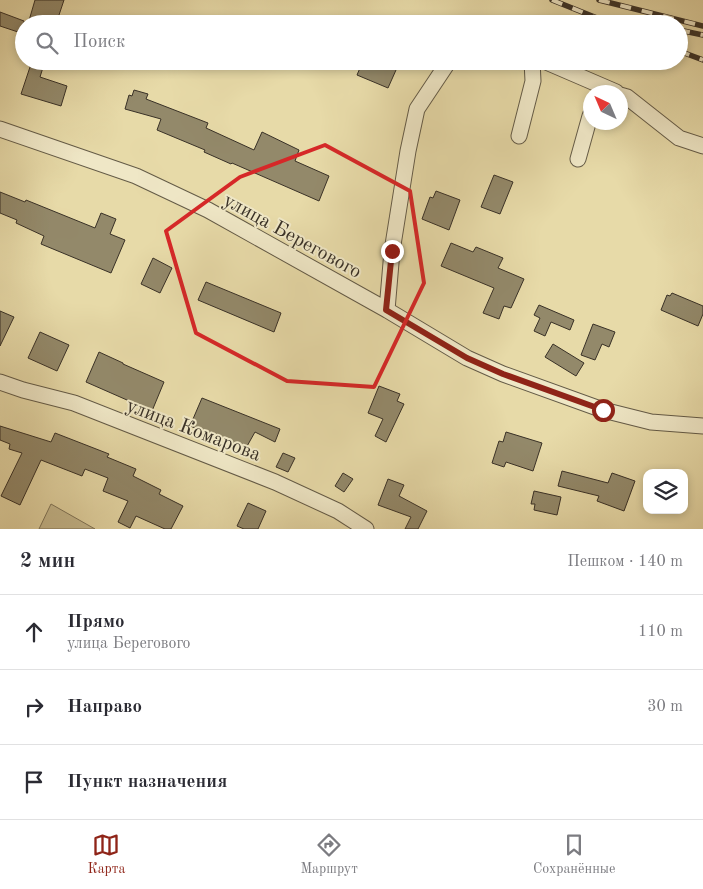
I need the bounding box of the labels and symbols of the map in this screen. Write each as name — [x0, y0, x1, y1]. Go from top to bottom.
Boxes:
north arrow — [583, 85, 628, 130]
street label: улица Берегового — [220, 191, 364, 283]
route end — [381, 240, 404, 263]
street label: улица Комарова — [123, 396, 263, 466]
route start — [592, 399, 615, 422]

